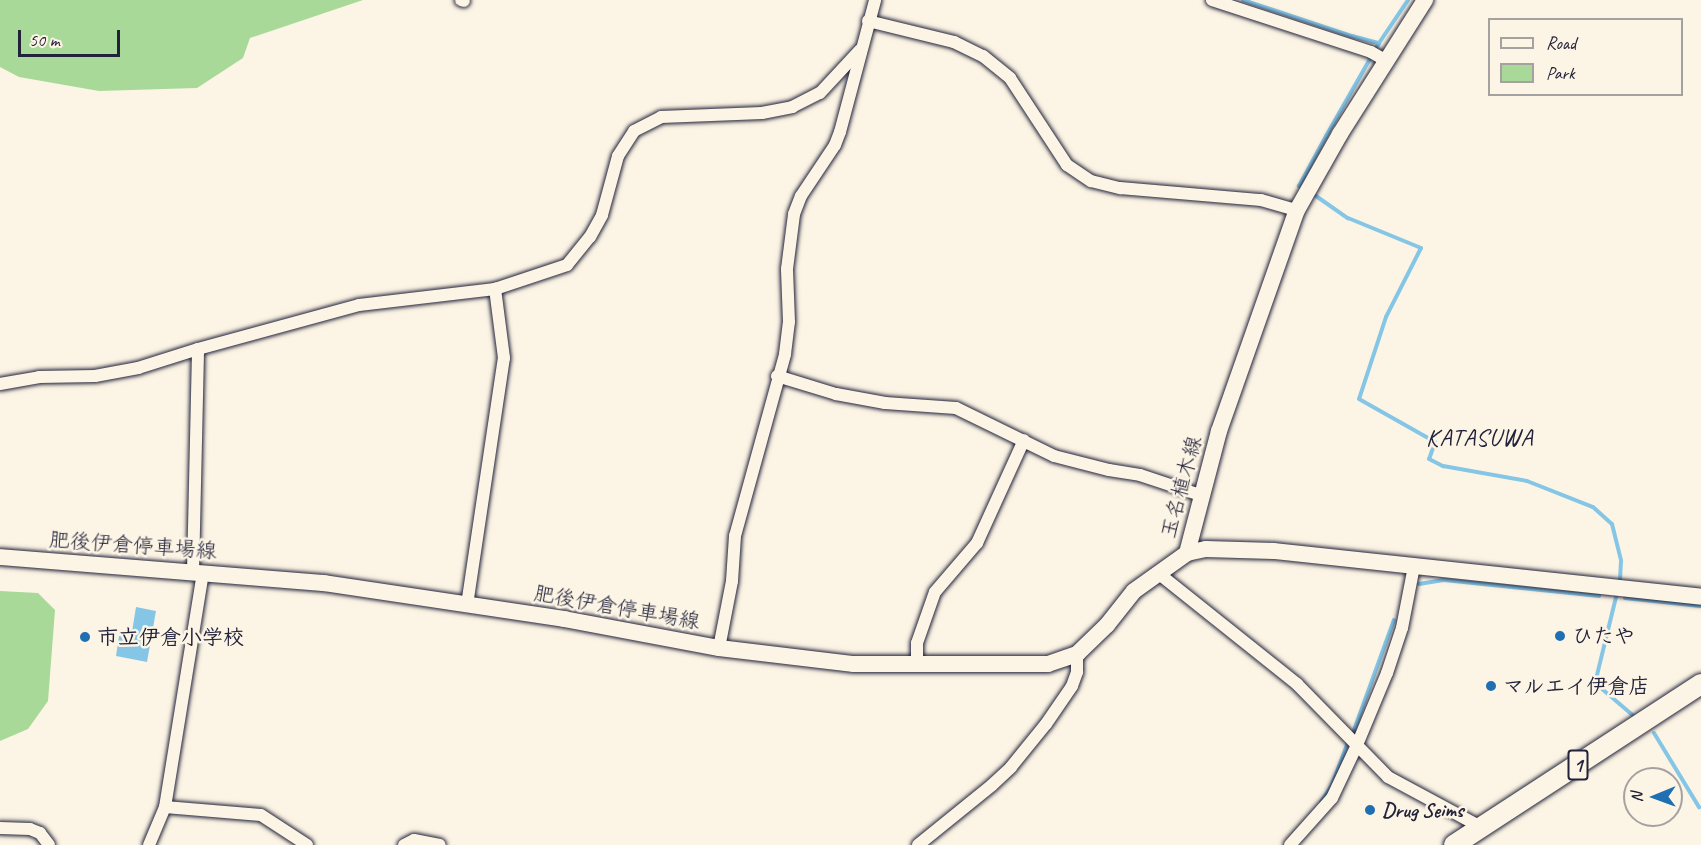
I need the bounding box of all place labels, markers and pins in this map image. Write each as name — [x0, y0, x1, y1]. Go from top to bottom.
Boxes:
place label: ひたや — [1572, 623, 1635, 649]
place label: 市立伊倉小学校 — [97, 624, 244, 650]
marker: ひたや — [1553, 629, 1567, 643]
marker: 市立伊倉小学校 — [78, 630, 92, 644]
place label: マルエイ伊倉店 — [1503, 673, 1650, 699]
marker: マルエイ伊倉店 — [1484, 679, 1498, 693]
place label: Drug Seims — [1382, 797, 1463, 823]
marker: Drug Seims — [1363, 803, 1377, 817]

